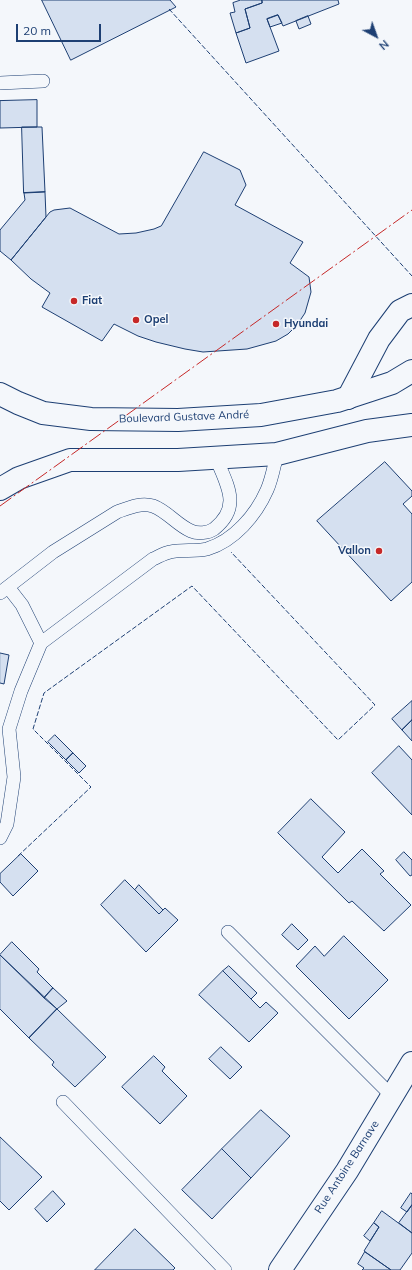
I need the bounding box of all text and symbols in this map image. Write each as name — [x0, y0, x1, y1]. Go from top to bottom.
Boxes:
scale bar — [18, 16, 103, 42]
north arrow — [356, 16, 396, 56]
text: 20 m — [23, 23, 51, 38]
text: N — [376, 37, 392, 53]
place label: Fiat — [82, 294, 102, 308]
marker: Fiat — [69, 296, 79, 306]
place label: Opel — [144, 313, 168, 327]
marker: Opel — [131, 315, 141, 325]
place label: Hyundai — [284, 317, 328, 331]
marker: Hyundai — [271, 319, 281, 329]
street label: Boulevard Gustave André — [119, 408, 249, 426]
place label: Vallon — [338, 544, 371, 558]
marker: Vallon — [374, 546, 384, 556]
street label: Rue Antoine Barnave — [312, 1118, 382, 1216]

